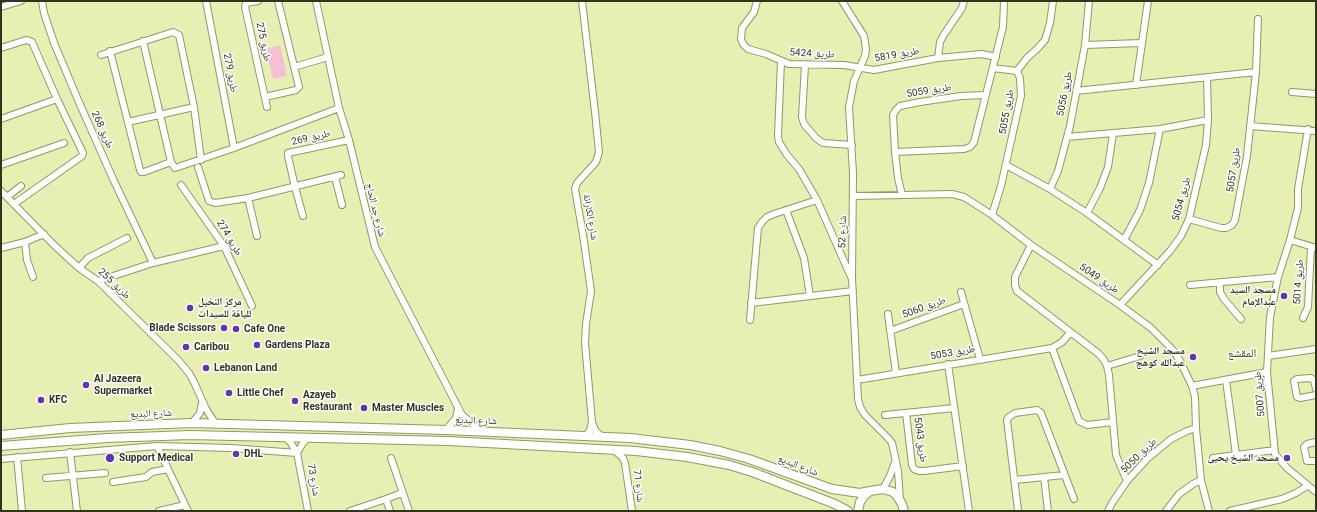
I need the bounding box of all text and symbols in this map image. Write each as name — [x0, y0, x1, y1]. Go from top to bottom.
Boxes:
street label: طريق 275 — [253, 21, 273, 63]
street label: طريق 5819 — [874, 45, 920, 65]
street label: طريق 5424 — [789, 47, 835, 61]
street label: طريق 279 — [220, 52, 240, 94]
street label: طريق 5056 — [1055, 71, 1075, 117]
street label: طريق 5059 — [906, 82, 952, 100]
street label: طريق 5055 — [997, 89, 1017, 135]
street label: طريق 268 — [88, 109, 116, 151]
street label: طريق 269 — [290, 128, 332, 148]
street label: طريق 5057 — [1225, 147, 1243, 193]
street label: طريق 5054 — [1170, 176, 1194, 222]
street label: شارع جد الحاج — [363, 182, 387, 238]
street label: شارع الكارانة — [580, 193, 600, 241]
street label: شارع 52 — [837, 216, 849, 248]
street label: طريق 274 — [214, 218, 244, 258]
street label: طريق 5014 — [1291, 259, 1307, 305]
street label: طريق 5049 — [1077, 261, 1121, 297]
street label: طريق 255 — [95, 266, 133, 302]
place label: مسجد السيد عبدالإمام — [1230, 284, 1276, 308]
marker: مسجد السيد عبدالإمام — [1279, 291, 1289, 301]
street label: طريق 5060 — [901, 295, 947, 321]
place label: مركز النخيل للياقة للسيدات — [198, 296, 251, 320]
marker: مركز النخيل للياقة للسيدات — [185, 303, 195, 313]
place label: Blade Scissors — [149, 322, 216, 334]
marker: Blade Scissors — [219, 323, 229, 333]
place label: Cafe One — [244, 323, 285, 335]
marker: Cafe One — [231, 324, 241, 334]
place label: Gardens Plaza — [265, 339, 330, 351]
marker: Gardens Plaza — [252, 340, 262, 350]
place label: Caribou — [194, 341, 229, 353]
marker: Caribou — [181, 342, 191, 352]
street label: طريق 5053 — [930, 343, 976, 363]
place label: مسجد الشيخ عبدالله كوهج — [1136, 345, 1185, 368]
district label: المقشع — [1228, 347, 1256, 361]
marker: مسجد الشيخ عبدالله كوهج — [1188, 352, 1198, 362]
place label: Lebanon Land — [214, 362, 277, 374]
marker: Lebanon Land — [201, 363, 211, 373]
street label: طريق 5007 — [1252, 371, 1268, 417]
place label: Al Jazeera Supermarket — [94, 373, 152, 396]
marker: Al Jazeera Supermarket — [81, 380, 91, 390]
place label: Little Chef — [237, 387, 283, 399]
marker: Little Chef — [224, 388, 234, 398]
place label: Azayeb Restaurant — [303, 389, 352, 412]
place label: KFC — [49, 394, 67, 406]
marker: KFC — [36, 395, 46, 405]
marker: Azayeb Restaurant — [290, 396, 300, 406]
place label: Master Muscles — [372, 402, 444, 414]
marker: Master Muscles — [359, 403, 369, 413]
street label: شارع البديع — [130, 407, 172, 421]
street label: شارع البديع — [455, 414, 497, 428]
street label: طريق 5043 — [911, 417, 929, 463]
street label: طريق 5050 — [1118, 436, 1160, 476]
place label: DHL — [244, 448, 263, 460]
marker: DHL — [231, 449, 241, 459]
marker: Support Medical — [104, 452, 116, 464]
place label: Support Medical — [119, 452, 193, 464]
place label: مسجد الشيخ يحيى — [1208, 452, 1279, 464]
street label: شارع البديع — [776, 453, 820, 479]
marker: مسجد الشيخ يحيى — [1282, 453, 1292, 463]
street label: شارع 73 — [304, 463, 322, 497]
street label: شارع 71 — [630, 469, 646, 503]

